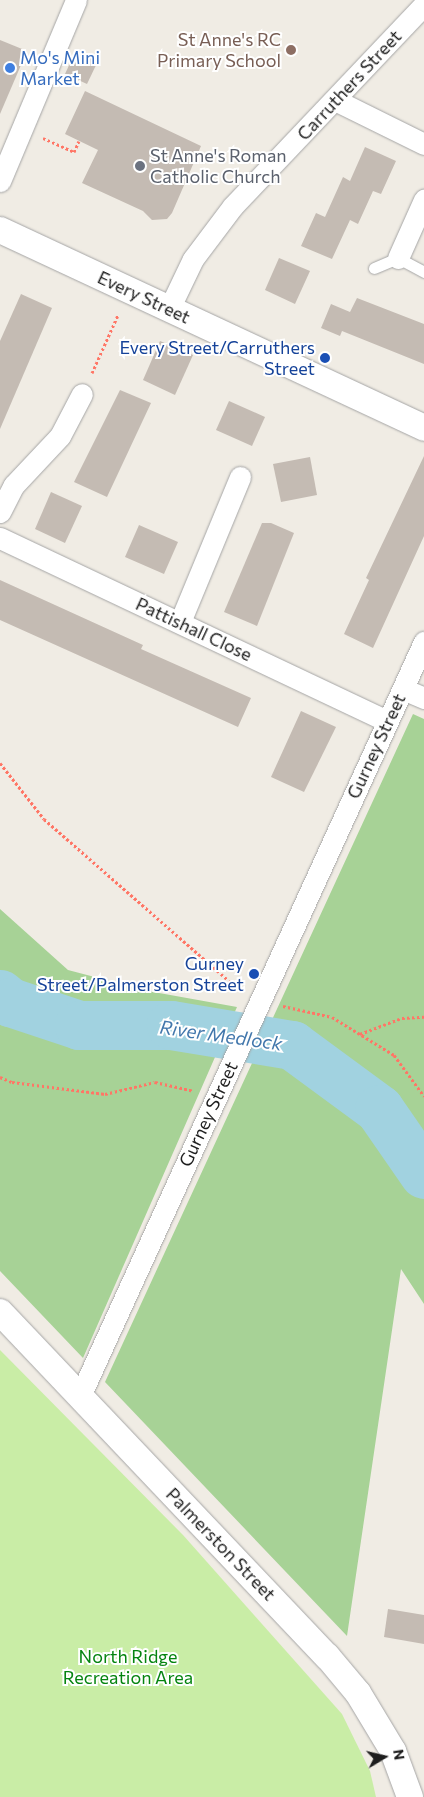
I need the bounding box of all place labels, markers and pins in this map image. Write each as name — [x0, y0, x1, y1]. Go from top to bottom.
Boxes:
place label: St Anne's RC Primary School — [157, 29, 281, 72]
marker: St Anne's RC Primary School — [285, 44, 297, 56]
place label: Mo's Mini Market — [20, 47, 100, 90]
marker: Mo's Mini Market — [4, 62, 16, 74]
place label: St Anne's Roman Catholic Church — [150, 145, 287, 188]
marker: St Anne's Roman Catholic Church — [134, 160, 146, 172]
place label: Every Street/Carruthers Street — [119, 337, 315, 379]
marker: Every Street/Carruthers Street — [319, 352, 331, 364]
place label: Gurney Street/Palmerston Street — [37, 953, 244, 996]
marker: Gurney Street/Palmerston Street — [248, 968, 260, 980]

